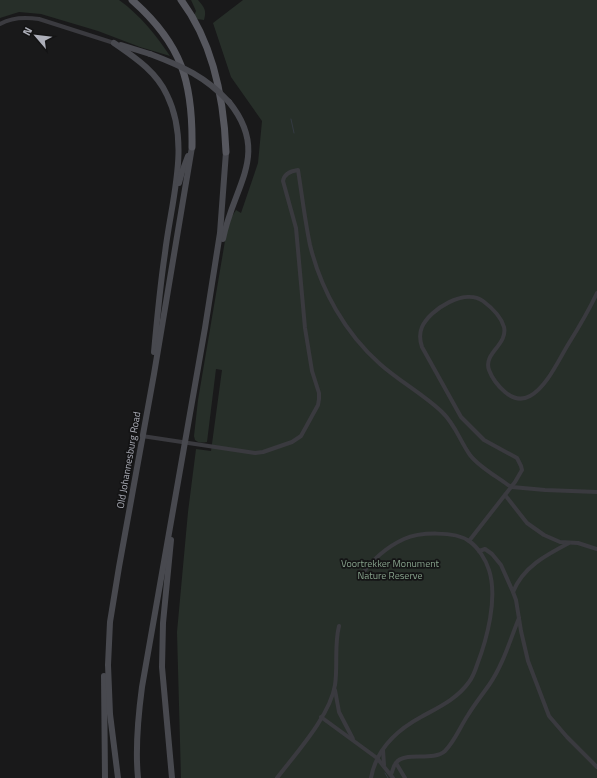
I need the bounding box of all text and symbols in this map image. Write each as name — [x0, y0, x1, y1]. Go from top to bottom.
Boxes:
north arrow — [16, 16, 56, 56]
text: N — [18, 24, 36, 38]
street label: Old Johannesburg Road — [113, 410, 144, 510]
park label: Voortrekker Monument Nature Reserve — [341, 556, 440, 583]

